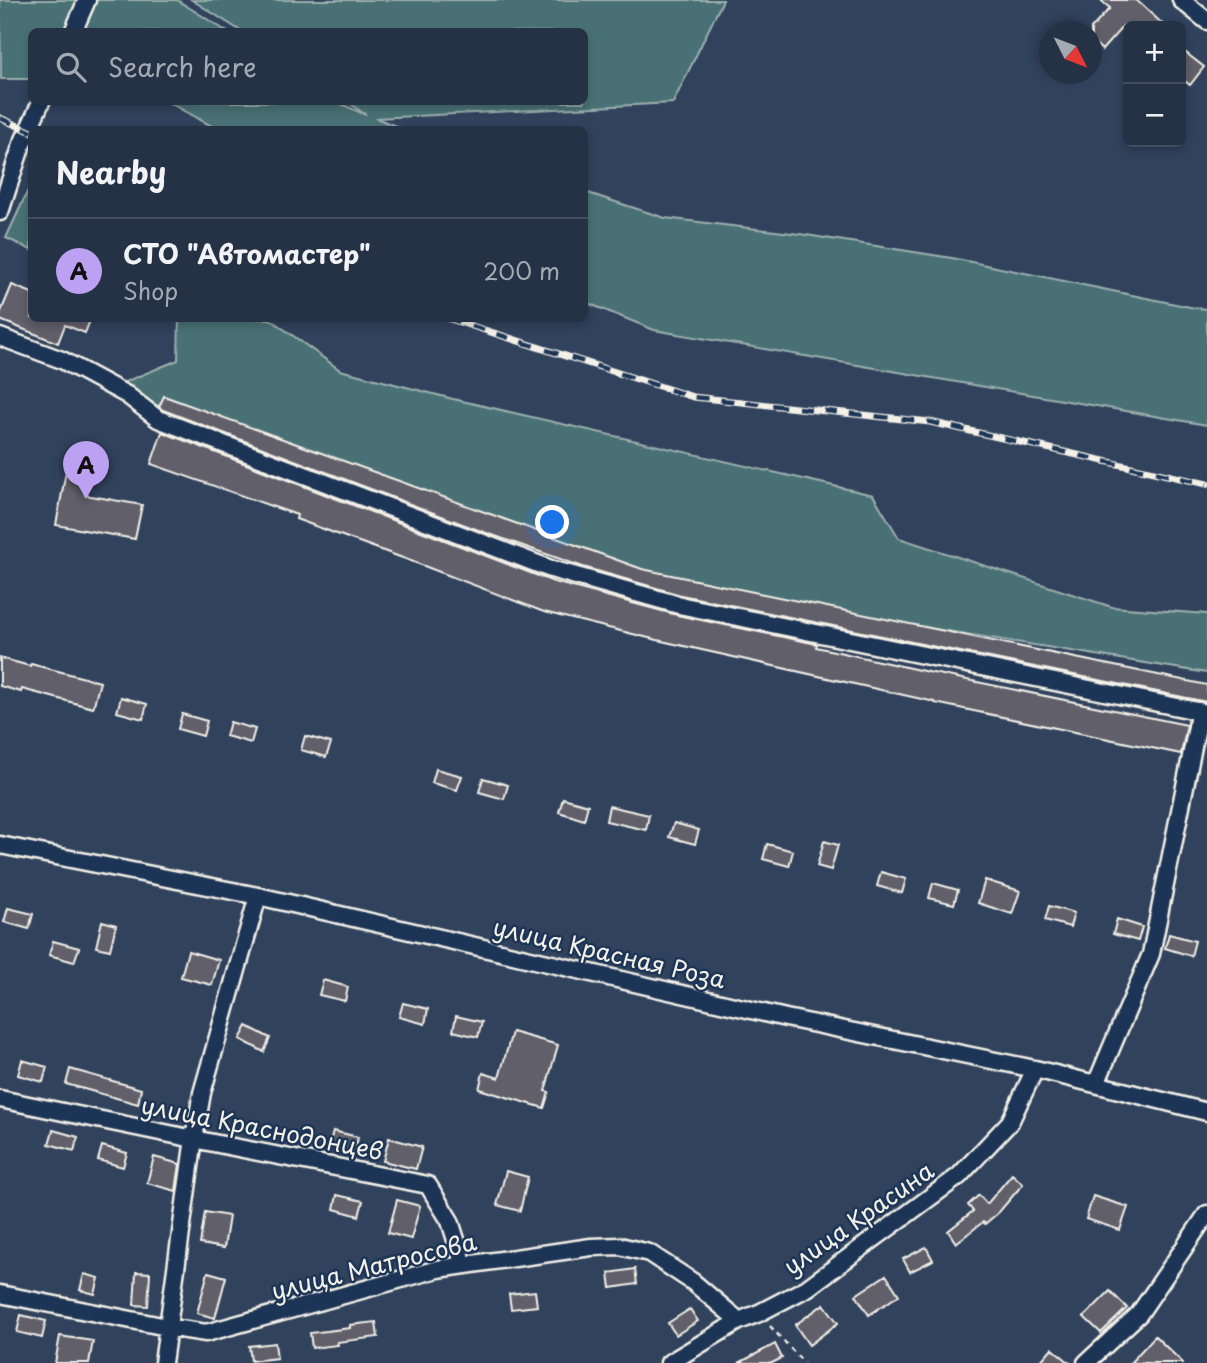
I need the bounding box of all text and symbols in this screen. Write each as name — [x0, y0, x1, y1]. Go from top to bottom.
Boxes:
north arrow — [1039, 21, 1102, 84]
map controls — [1123, 21, 1186, 147]
button: + — [1123, 21, 1186, 84]
search box — [28, 28, 588, 105]
text: Search here — [108, 47, 257, 86]
icon: search — [52, 48, 90, 86]
button: − — [1123, 84, 1186, 147]
text: Nearby — [56, 149, 166, 194]
text: СТО "Автомастер" — [123, 234, 371, 273]
text: A — [70, 253, 88, 288]
text: 200 m — [483, 253, 560, 288]
text: Shop — [123, 273, 178, 308]
pin: A — [63, 441, 109, 499]
your location — [535, 505, 569, 539]
street label: улица Красная Роза — [490, 908, 729, 996]
street label: улица Краснодонцев — [138, 1086, 387, 1168]
street label: улица Красина — [775, 1152, 940, 1283]
street label: улица Матросова — [267, 1222, 480, 1308]

